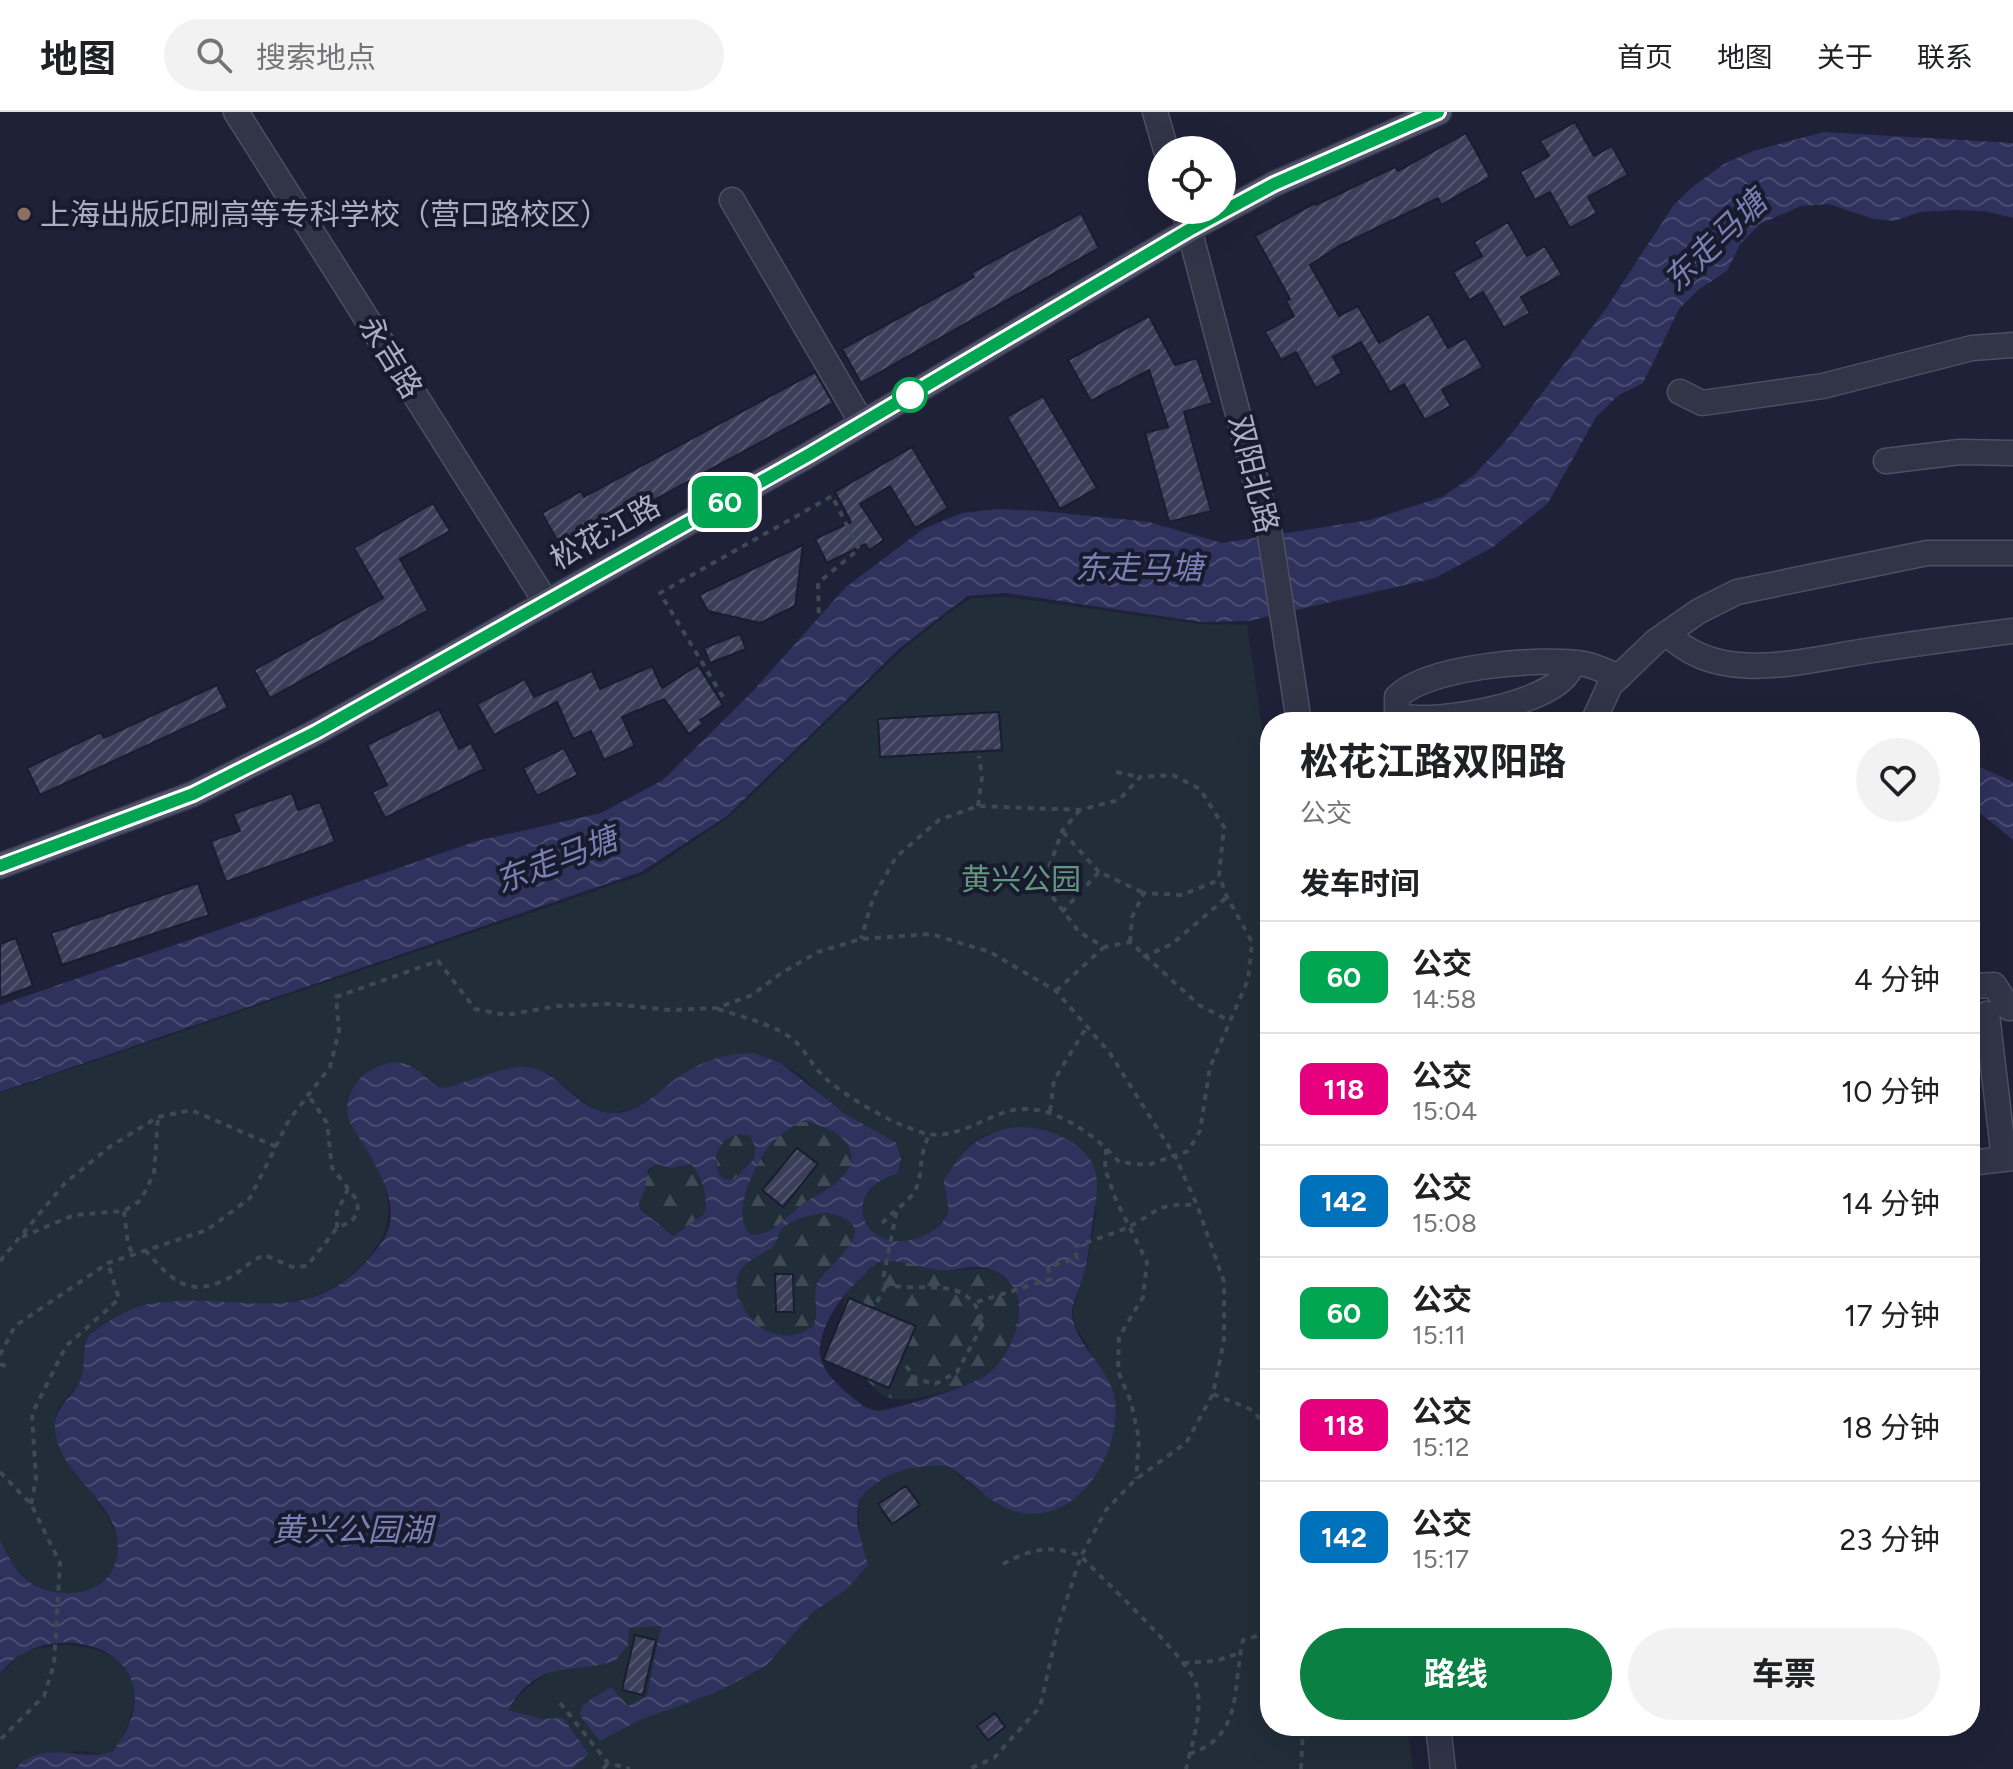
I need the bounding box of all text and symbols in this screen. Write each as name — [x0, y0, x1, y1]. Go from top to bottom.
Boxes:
search box — [164, 19, 724, 91]
icon: search — [192, 33, 236, 77]
text: 地图 — [40, 36, 116, 82]
text: 搜索地点 — [256, 39, 376, 76]
text: 首页 — [1617, 40, 1673, 74]
text: 地图 — [1717, 40, 1773, 74]
text: 关于 — [1817, 40, 1873, 74]
text: 联系 — [1917, 40, 1973, 74]
map controls — [1148, 136, 1236, 224]
button: locate — [1148, 136, 1236, 224]
water label: 东走马塘 — [1656, 179, 1778, 299]
place label: 上海出版印刷高等专科学校（营口路校区） — [40, 196, 610, 233]
marker: 上海出版印刷高等专科学校（营口路校区） — [15, 205, 33, 223]
street label: 永吉路 — [351, 309, 431, 405]
unlabelled marker — [893, 378, 927, 412]
street label: 双阳北路 — [1222, 411, 1286, 537]
line badge: 60 — [689, 476, 761, 528]
text: 60 — [708, 485, 742, 519]
street label: 松花江路 — [544, 487, 666, 577]
water label: 东走马塘 — [1075, 549, 1208, 587]
button: heart — [1856, 738, 1940, 822]
text: 松花江路双阳路 — [1300, 739, 1566, 785]
text: 公交 — [1300, 797, 1352, 829]
water label: 东走马塘 — [489, 818, 627, 901]
park label: 黄兴公园 — [961, 861, 1081, 898]
text: 发车时间 — [1300, 865, 1420, 902]
text: 公交 — [1412, 945, 1472, 982]
text: 60 — [1327, 960, 1361, 994]
text: 4 分钟 — [1854, 961, 1940, 998]
text: 14:58 — [1412, 983, 1476, 1015]
text: 公交 — [1412, 1057, 1472, 1094]
text: 118 — [1324, 1072, 1364, 1106]
text: 10 分钟 — [1841, 1073, 1940, 1110]
text: 15:04 — [1412, 1095, 1477, 1127]
text: 公交 — [1412, 1169, 1472, 1206]
text: 142 — [1321, 1184, 1367, 1218]
text: 14 分钟 — [1842, 1185, 1940, 1222]
text: 15:08 — [1412, 1207, 1477, 1239]
text: 公交 — [1412, 1281, 1472, 1318]
text: 60 — [1327, 1296, 1361, 1330]
text: 17 分钟 — [1844, 1297, 1940, 1334]
text: 15:11 — [1412, 1319, 1466, 1351]
text: 公交 — [1412, 1393, 1472, 1430]
text: 118 — [1324, 1408, 1364, 1442]
text: 18 分钟 — [1842, 1409, 1940, 1446]
text: 15:12 — [1412, 1431, 1470, 1463]
text: 公交 — [1412, 1505, 1472, 1542]
water label: 黄兴公园湖 — [272, 1511, 437, 1549]
text: 142 — [1321, 1520, 1367, 1554]
text: 23 分钟 — [1840, 1521, 1940, 1558]
text: 15:17 — [1412, 1543, 1469, 1575]
button: 路线 — [1300, 1628, 1612, 1720]
button: 车票 — [1628, 1628, 1940, 1720]

